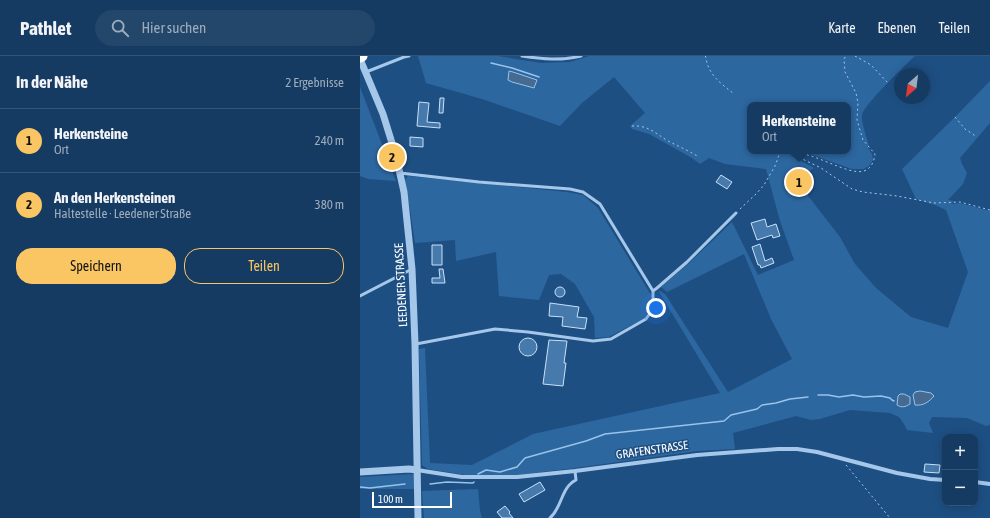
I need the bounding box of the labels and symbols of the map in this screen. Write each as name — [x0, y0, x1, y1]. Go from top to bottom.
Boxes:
north arrow — [894, 68, 930, 104]
pin: 2 — [379, 142, 405, 172]
pin: 1 — [786, 167, 812, 197]
street label: LEEDENER STRASSE — [392, 243, 410, 327]
your location — [646, 298, 666, 318]
street label: GRAFENSTRASSE — [615, 438, 689, 462]
scale bar — [372, 490, 452, 509]

